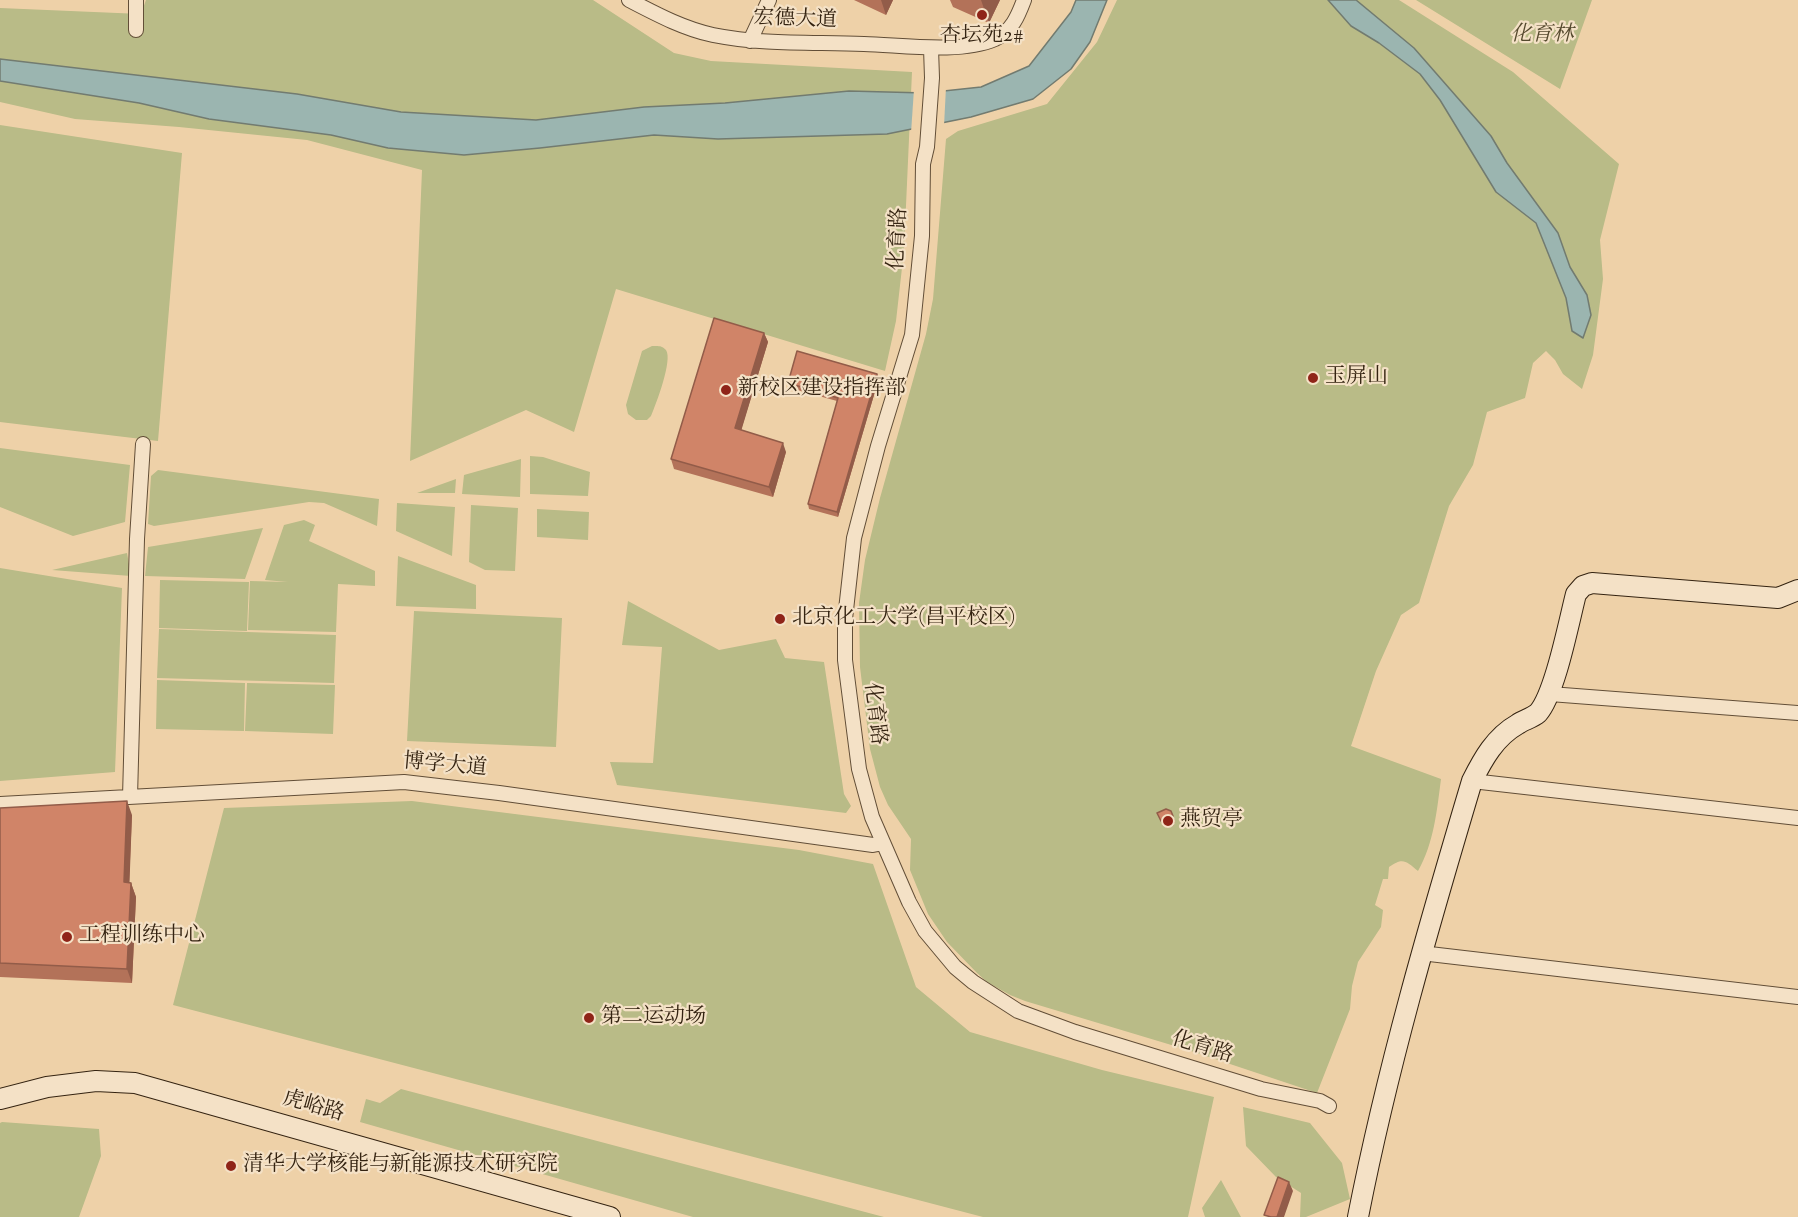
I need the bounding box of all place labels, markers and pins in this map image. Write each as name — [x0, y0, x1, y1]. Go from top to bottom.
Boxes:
marker: 杏坛苑2# — [975, 8, 989, 22]
place label: 杏坛苑2# — [940, 24, 1024, 50]
place label: 玉屏山 — [1325, 365, 1388, 391]
marker: 玉屏山 — [1306, 371, 1320, 385]
place label: 新校区建设指挥部 — [738, 377, 906, 403]
marker: 新校区建设指挥部 — [719, 383, 733, 397]
place label: 北京化工大学(昌平校区) — [792, 606, 1016, 632]
marker: 北京化工大学(昌平校区) — [773, 612, 787, 626]
place label: 燕贸亭 — [1180, 808, 1243, 834]
marker: 燕贸亭 — [1161, 814, 1175, 828]
place label: 工程训练中心 — [79, 924, 205, 950]
marker: 工程训练中心 — [60, 930, 74, 944]
place label: 第二运动场 — [601, 1005, 706, 1031]
marker: 第二运动场 — [582, 1011, 596, 1025]
place label: 清华大学核能与新能源技术研究院 — [243, 1153, 558, 1179]
marker: 清华大学核能与新能源技术研究院 — [224, 1159, 238, 1173]

